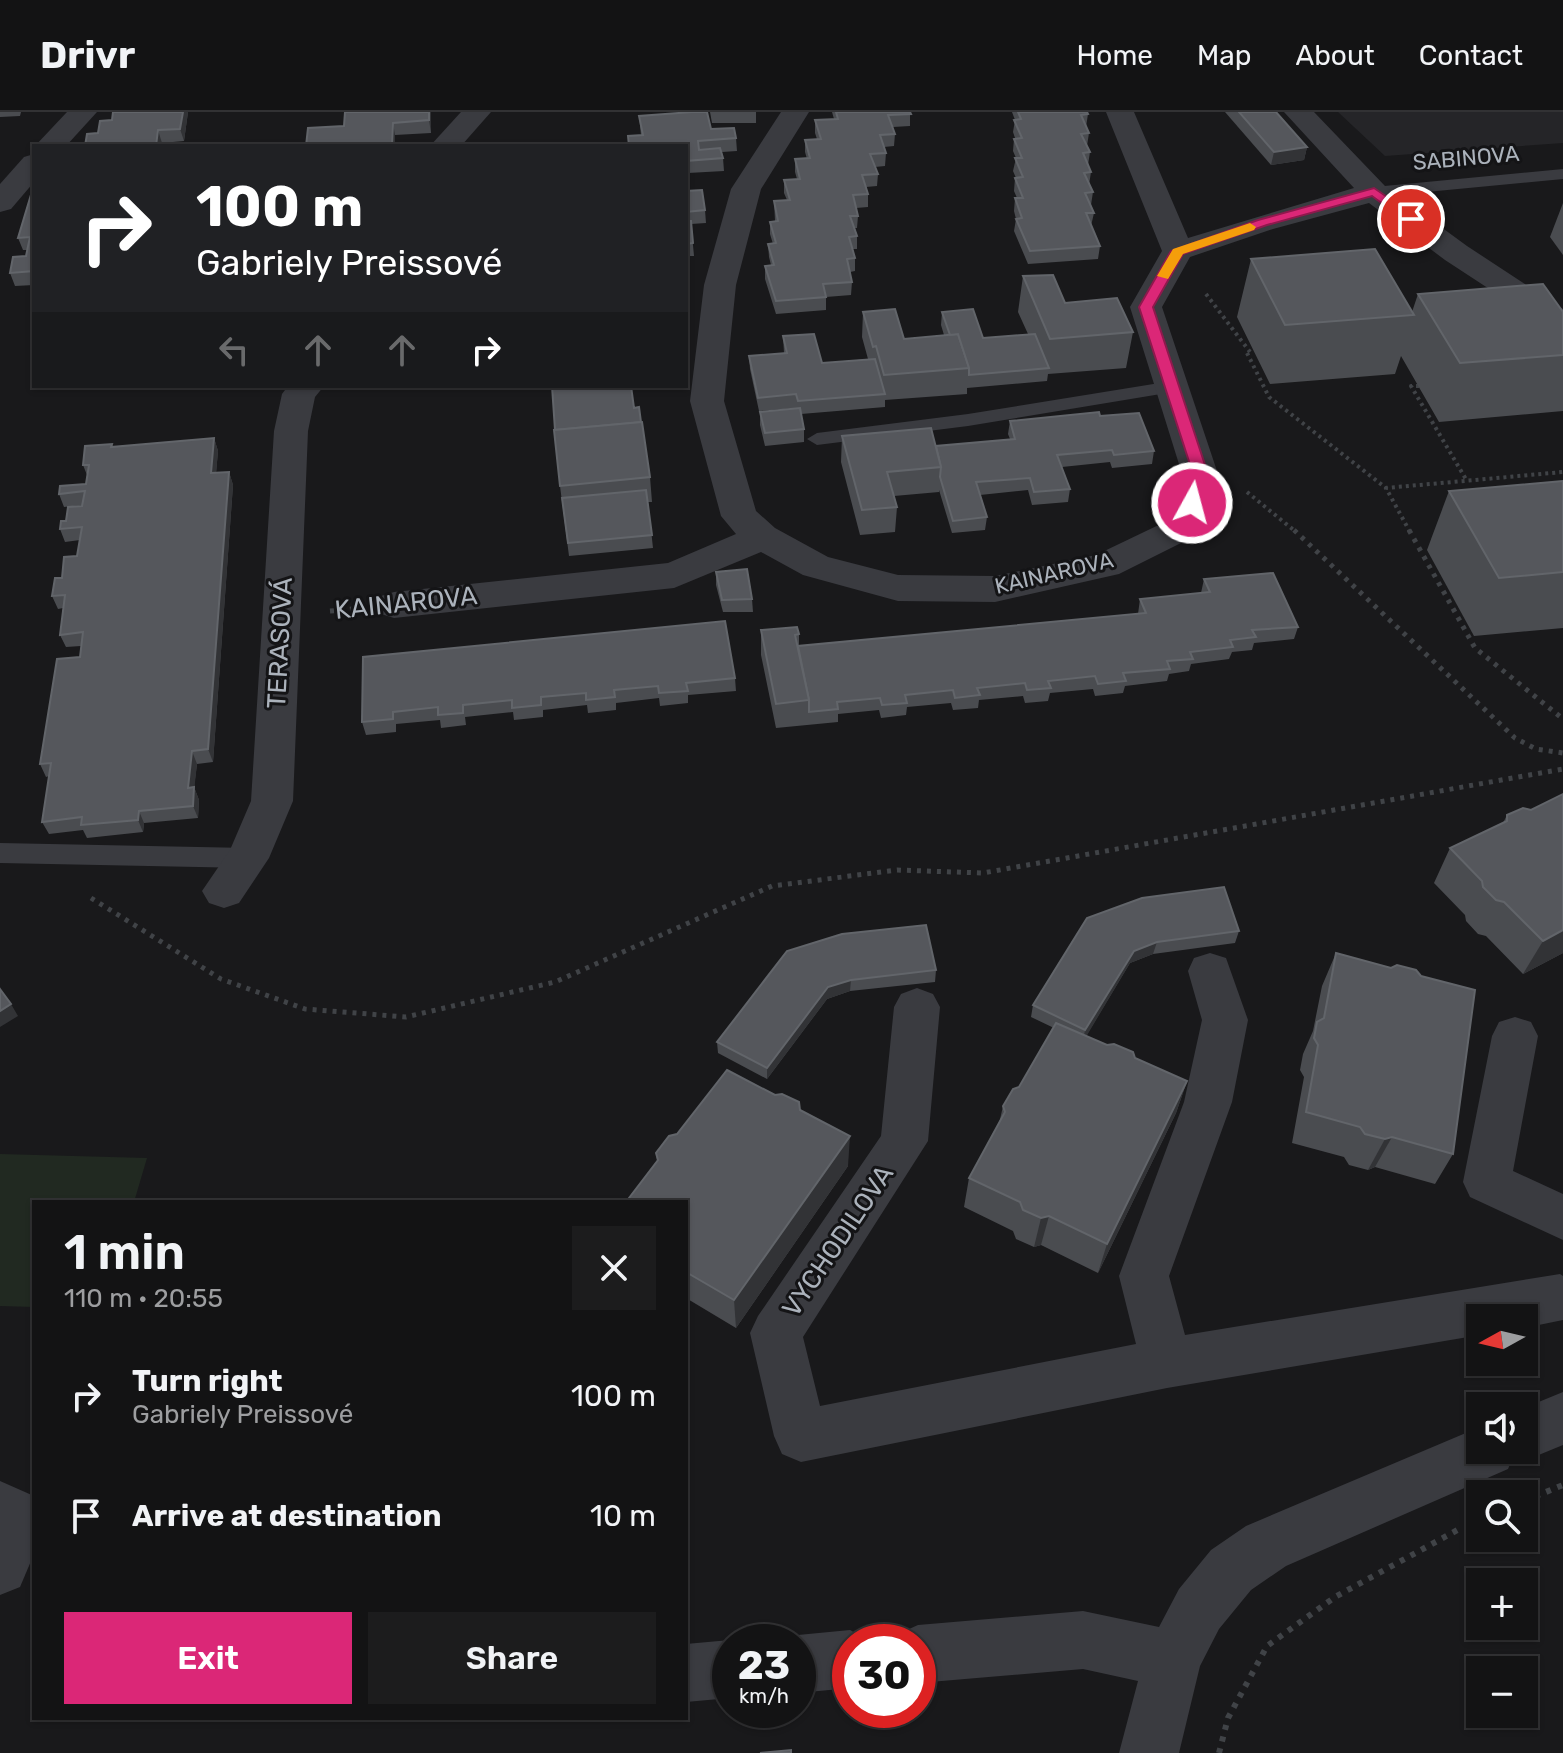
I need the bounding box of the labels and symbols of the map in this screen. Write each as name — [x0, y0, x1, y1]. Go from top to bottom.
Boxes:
street label: SABINOVA — [1412, 140, 1521, 176]
pin — [1377, 185, 1445, 253]
position arrow — [1150, 461, 1234, 545]
street label: KAINAROVA — [992, 546, 1116, 600]
street label: TERASOVÁ — [261, 577, 299, 709]
street label: KAINAROVA — [333, 580, 479, 626]
street label: VYCHODILOVA — [776, 1159, 900, 1323]
north arrow — [1466, 1304, 1538, 1376]
speed limit sign: 30 — [832, 1624, 936, 1728]

